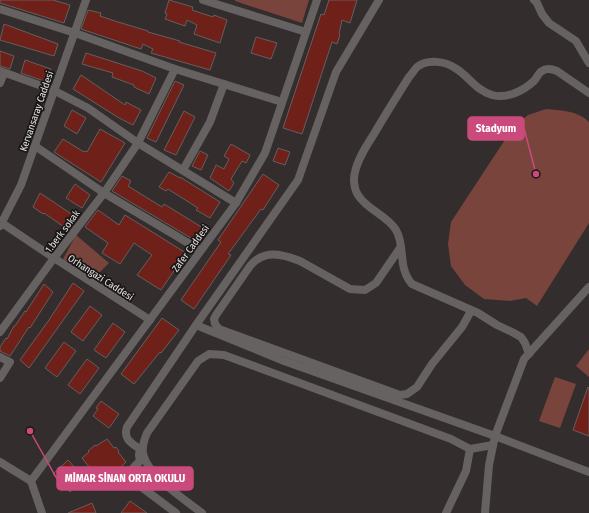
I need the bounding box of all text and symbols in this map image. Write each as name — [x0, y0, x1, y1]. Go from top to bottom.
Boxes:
street label: Kervansaray Caddesi — [18, 70, 56, 153]
callout: Stadyum — [468, 117, 524, 140]
text: Stadyum — [476, 122, 516, 135]
street label: 1.berk sokak — [43, 208, 83, 255]
street label: Zafer Caddesi — [170, 223, 212, 275]
street label: Orhangazi Caddesi — [65, 252, 136, 304]
callout: MİMAR SİNAN ORTA OKULU — [57, 467, 193, 490]
text: MİMAR SİNAN ORTA OKULU — [65, 472, 185, 485]

